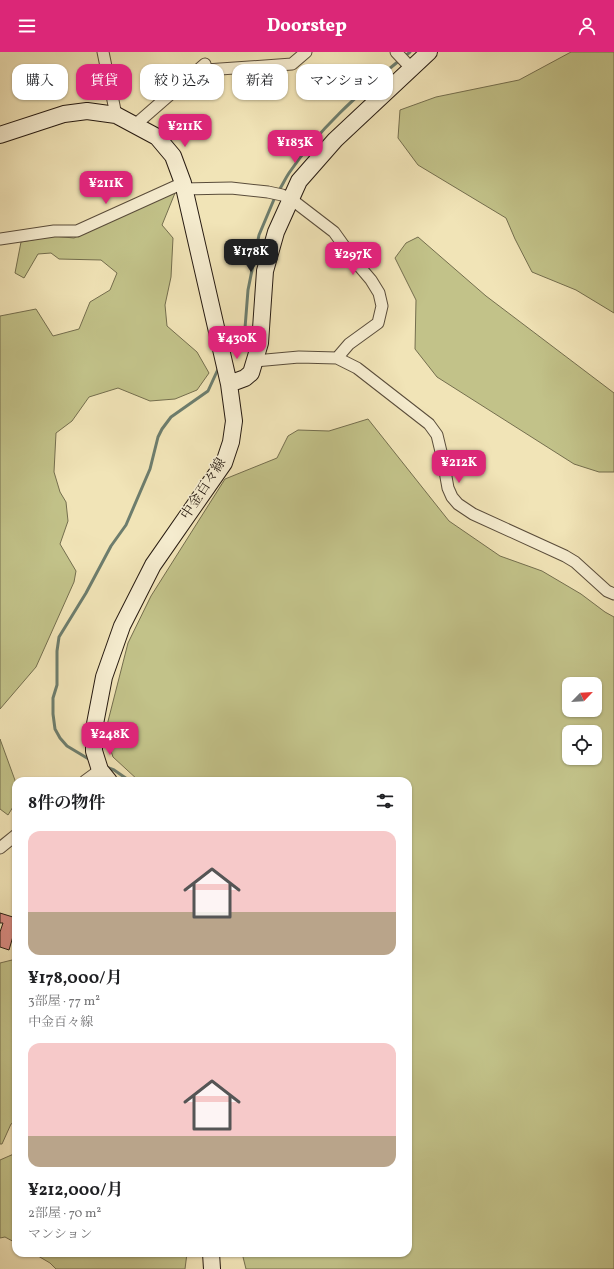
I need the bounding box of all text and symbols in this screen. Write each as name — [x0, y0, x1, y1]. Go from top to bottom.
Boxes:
text: Doorstep — [267, 14, 347, 39]
icon: menu — [16, 15, 38, 37]
icon: person — [576, 15, 598, 37]
chip: 購入 — [12, 64, 68, 100]
chip: 賃貸 — [76, 64, 132, 100]
chip: 絞り込み — [140, 64, 224, 100]
chip: 新着 — [232, 64, 288, 100]
chip: マンション — [296, 64, 393, 100]
pin: ¥211K — [157, 114, 213, 148]
text: ¥211K — [168, 118, 202, 136]
pin: ¥183K — [267, 130, 323, 164]
text: ¥183K — [277, 134, 313, 152]
pin: ¥211K — [78, 171, 134, 205]
text: ¥211K — [89, 175, 123, 193]
pin: ¥178K — [223, 239, 279, 273]
pin: ¥297K — [325, 242, 381, 276]
text: ¥178K — [233, 243, 269, 261]
text: ¥297K — [334, 246, 372, 264]
pin: ¥430K — [209, 326, 265, 360]
text: ¥430K — [217, 330, 257, 348]
pin: ¥212K — [431, 450, 487, 484]
street label: 中金百々線 — [177, 454, 231, 524]
text: ¥212K — [441, 454, 477, 472]
north arrow — [562, 677, 602, 717]
map controls — [562, 677, 602, 765]
pin: ¥248K — [82, 722, 138, 756]
button: locate — [562, 725, 602, 765]
text: ¥248K — [90, 726, 130, 744]
icon: filters — [374, 790, 396, 812]
text: 8件の物件 — [28, 792, 105, 815]
icon: home — [176, 857, 248, 929]
text: ¥178,000/月 — [28, 967, 123, 990]
text: 3部屋 · 77 m² — [28, 993, 100, 1011]
text: 中金百々線 — [28, 1014, 93, 1032]
icon: home — [176, 1069, 248, 1141]
text: ¥212,000/月 — [28, 1179, 123, 1202]
text: 2部屋 · 70 m² — [28, 1205, 101, 1223]
text: マンション — [28, 1226, 92, 1244]

